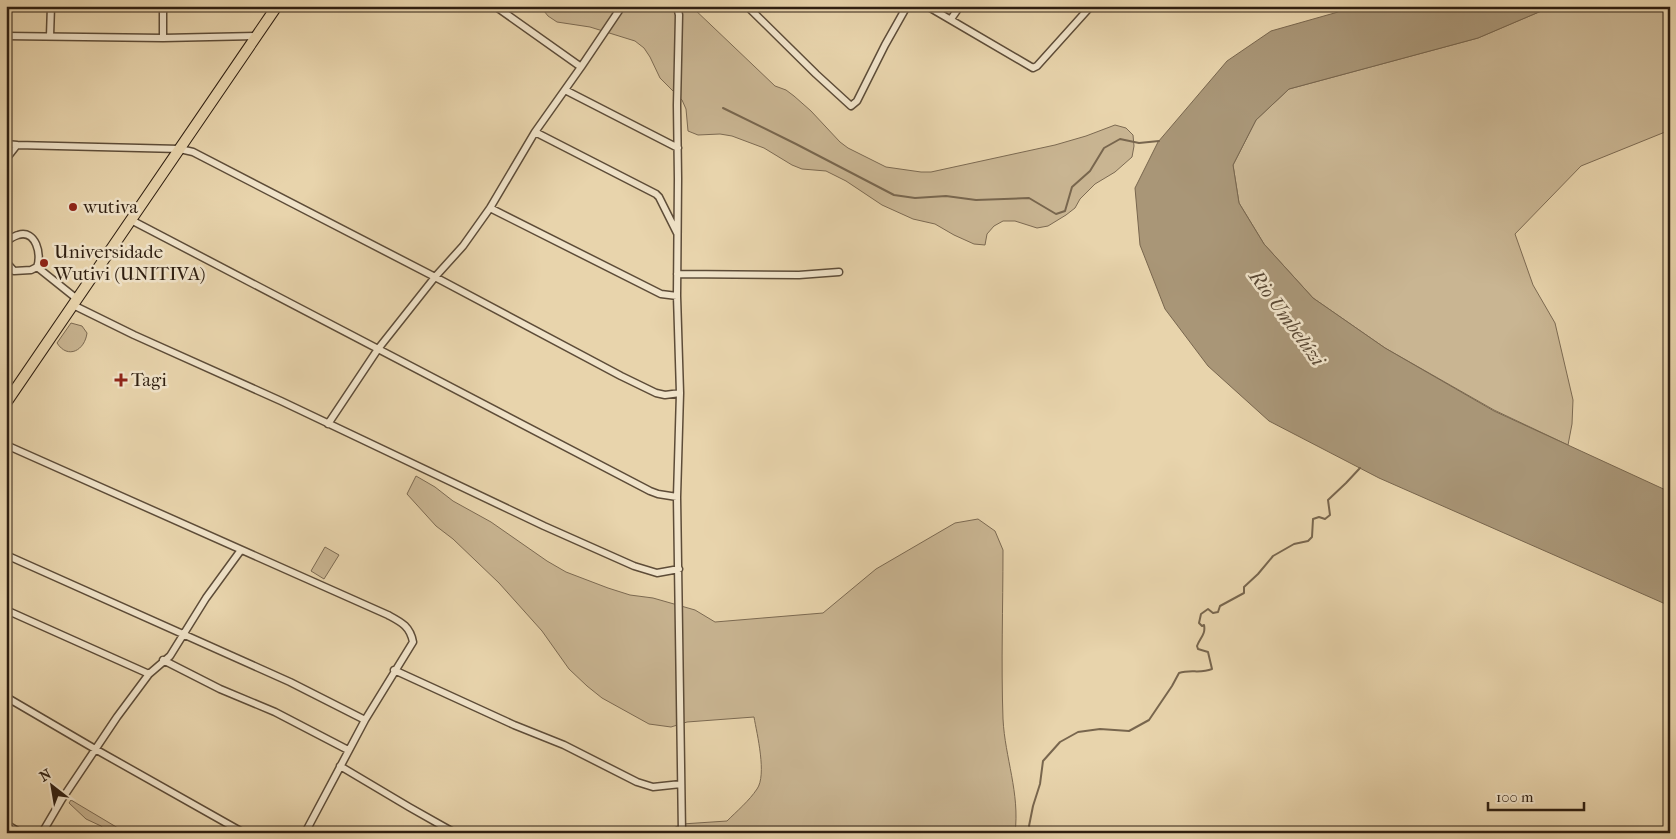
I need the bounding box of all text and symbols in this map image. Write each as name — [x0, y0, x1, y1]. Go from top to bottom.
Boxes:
place label: wutiva — [82, 196, 138, 218]
marker: wutiva — [67, 201, 79, 213]
place label: Universidade Wutivi (UNITIVA) — [53, 241, 206, 285]
marker: Universidade Wutivi (UNITIVA) — [38, 257, 50, 269]
water label: Rio Umbelúzi — [1243, 264, 1330, 371]
place label: Tagi — [131, 369, 167, 391]
marker: Tagi — [115, 374, 127, 386]
north arrow — [28, 762, 78, 812]
text: N — [37, 765, 55, 785]
scale bar — [1488, 779, 1585, 811]
text: 100 m — [1496, 788, 1534, 806]

